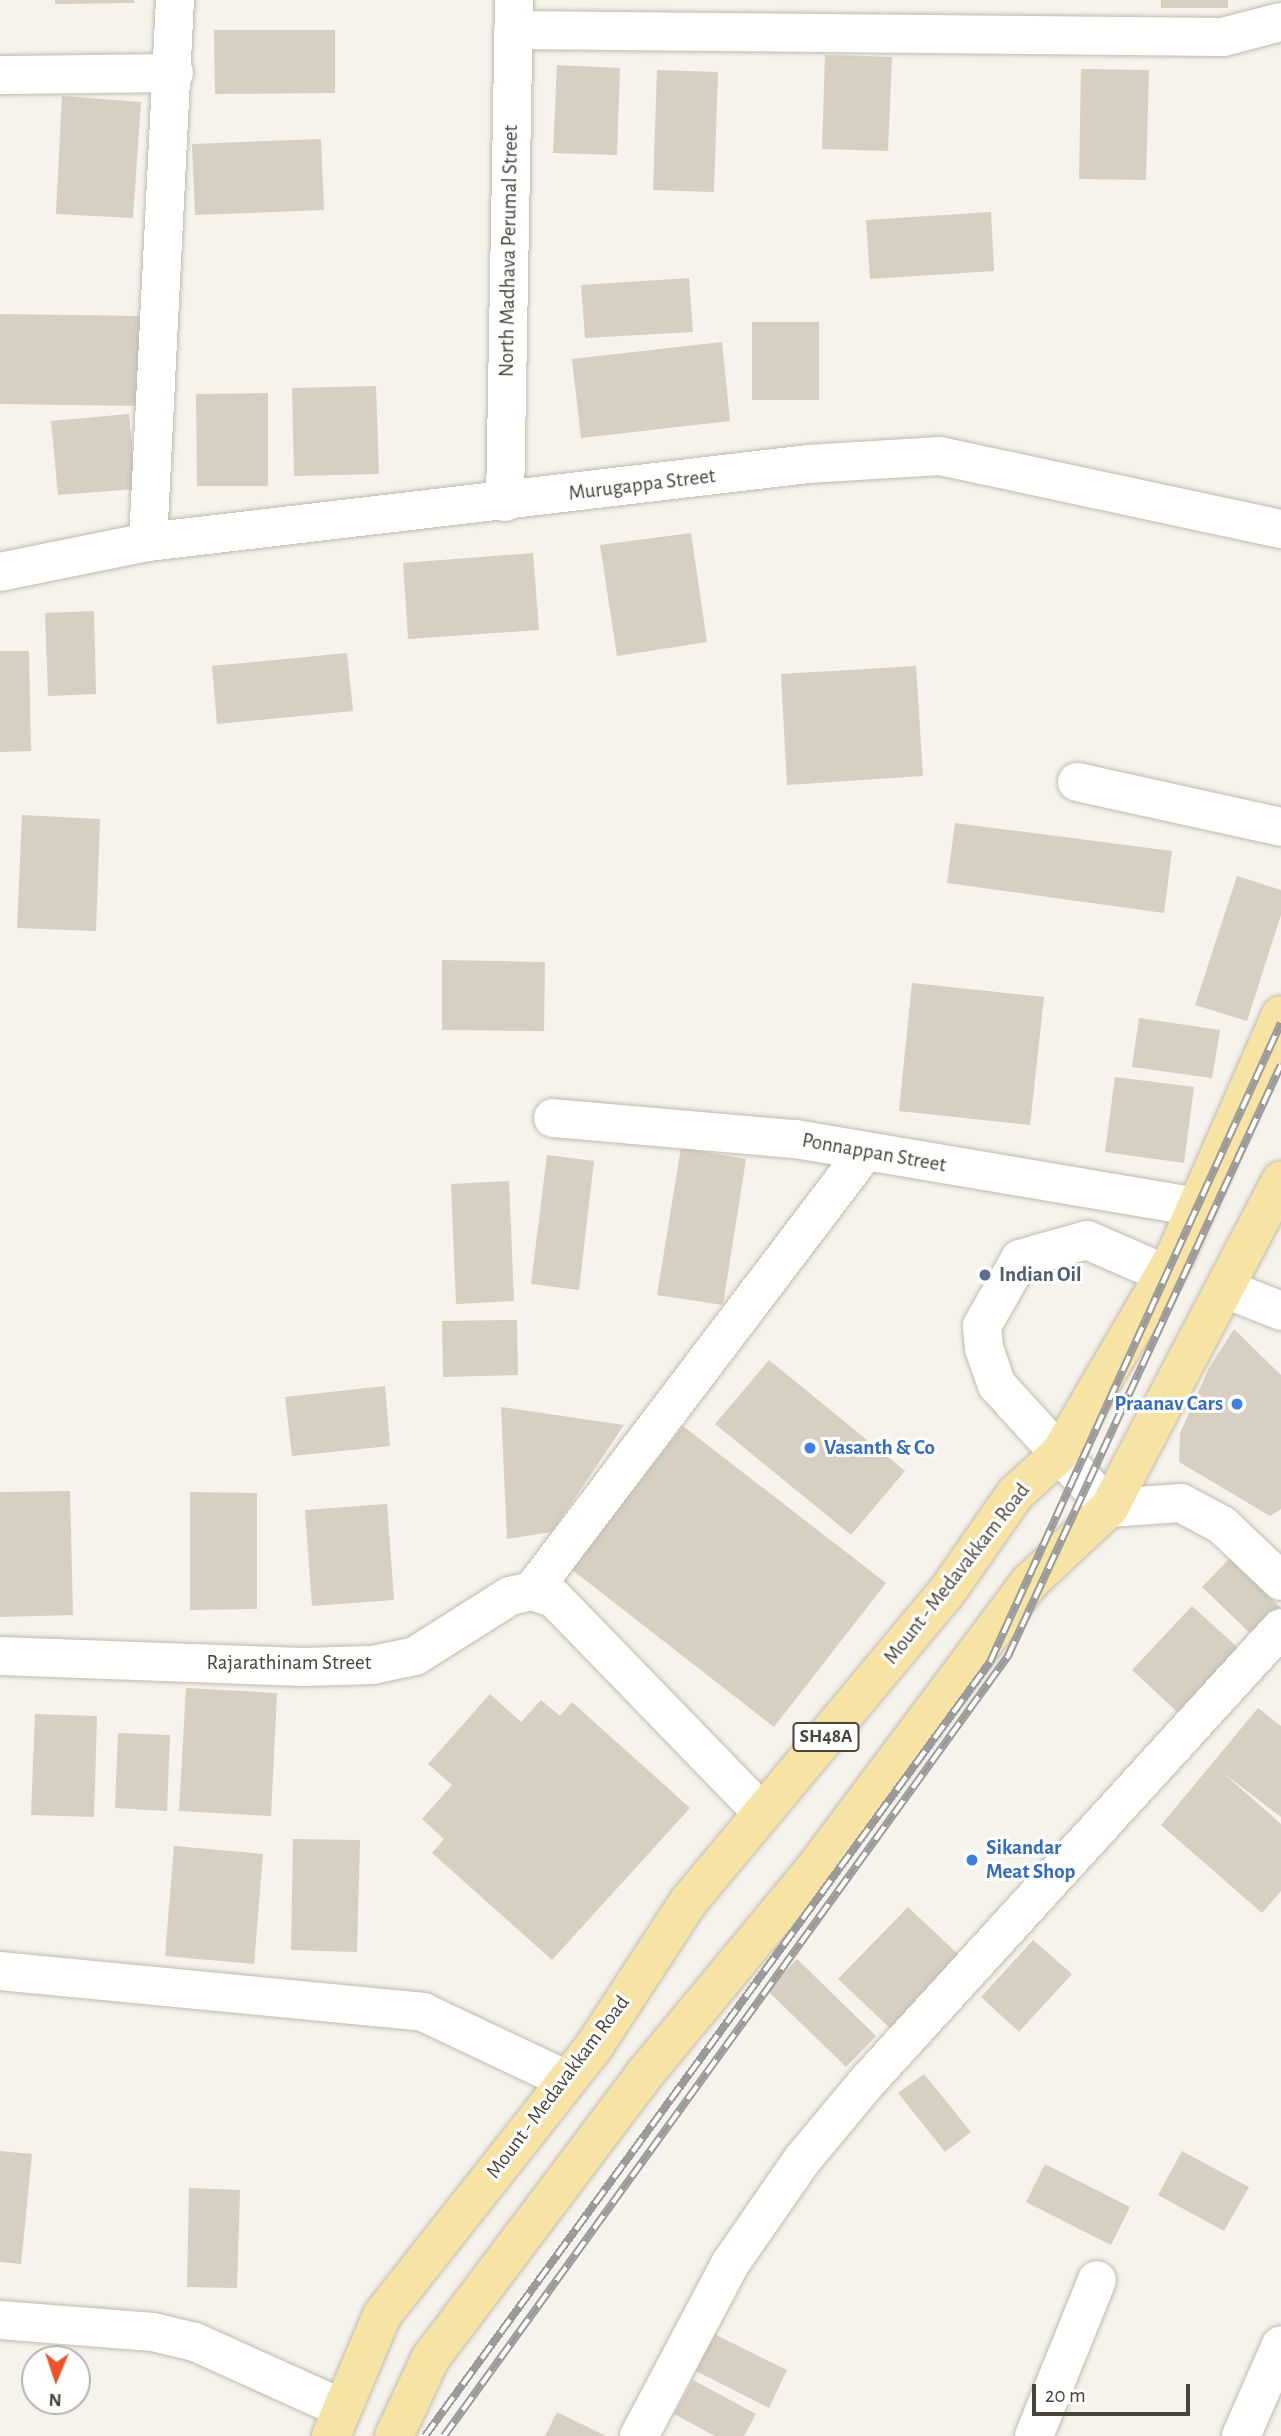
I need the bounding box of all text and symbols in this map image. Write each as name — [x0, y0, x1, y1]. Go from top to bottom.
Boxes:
street label: North Madhava Perumal Street — [494, 125, 524, 377]
street label: Murugappa Street — [567, 463, 717, 507]
street label: Ponnappan Street — [800, 1128, 948, 1178]
place label: Indian Oil — [999, 1262, 1081, 1288]
marker: Indian Oil — [977, 1267, 993, 1283]
place label: Praanav Cars — [1115, 1391, 1223, 1417]
marker: Praanav Cars — [1229, 1396, 1245, 1412]
place label: Vasanth & Co — [824, 1435, 935, 1461]
marker: Vasanth & Co — [802, 1440, 818, 1456]
street label: Mount - Medavakkam Road — [879, 1479, 1035, 1669]
street label: Rajarathinam Street — [207, 1650, 371, 1676]
road number: SH48A — [791, 1722, 861, 1752]
place label: Sikandar Meat Shop — [986, 1835, 1075, 1885]
marker: Sikandar Meat Shop — [964, 1852, 980, 1868]
street label: Mount - Medavakkam Road — [481, 1991, 635, 2183]
north arrow — [21, 2345, 91, 2415]
scale bar — [1036, 2370, 1194, 2414]
text: 20 m — [1045, 2385, 1086, 2406]
text: N — [48, 2390, 62, 2409]

